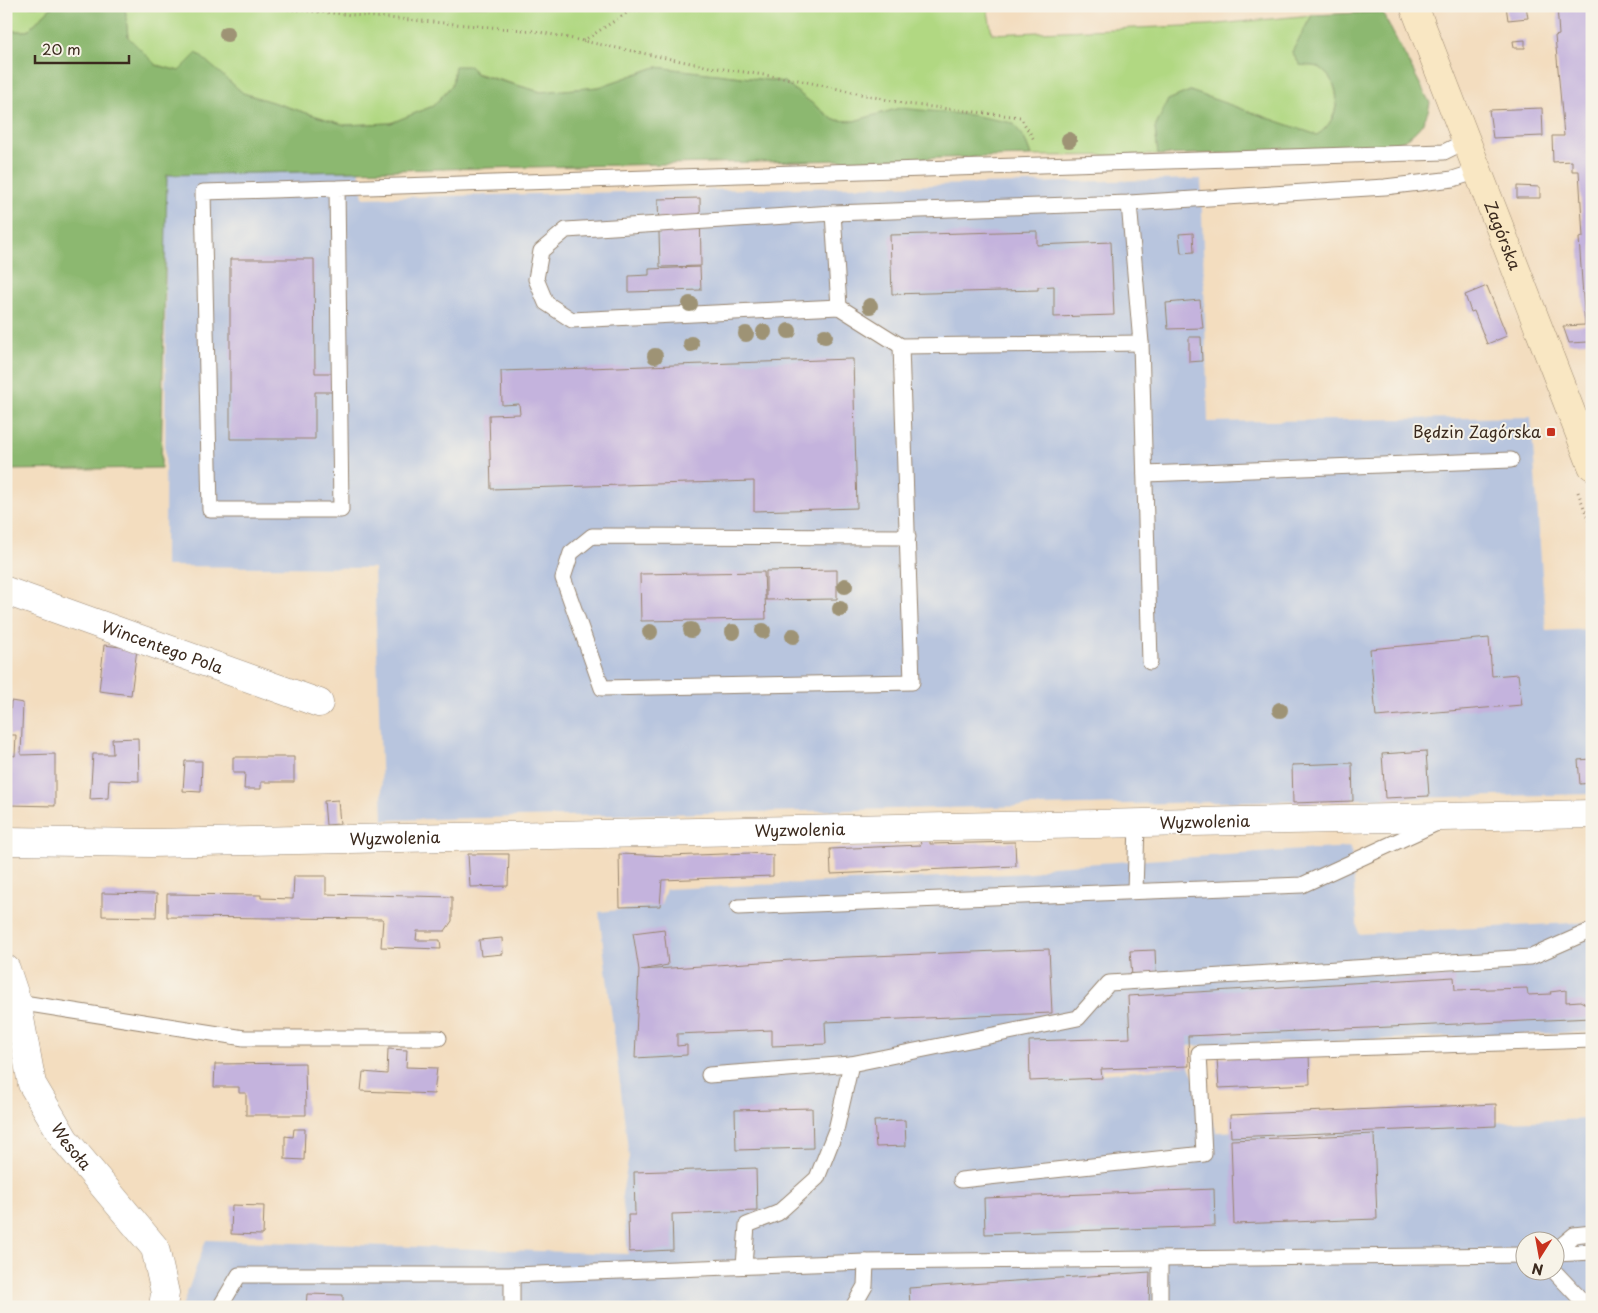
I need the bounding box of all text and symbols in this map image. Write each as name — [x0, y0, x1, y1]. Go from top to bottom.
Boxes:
scale bar — [35, 32, 129, 64]
text: 20 m — [42, 37, 81, 60]
street label: Zagórska — [1479, 197, 1528, 273]
place label: Będzin Zagórska — [1413, 419, 1541, 443]
marker: Będzin Zagórska — [1545, 426, 1557, 438]
street label: Wincentego Pola — [98, 613, 227, 679]
street label: Wyzwolenia — [1159, 808, 1250, 834]
street label: Wyzwolenia — [754, 816, 846, 842]
street label: Wyzwolenia — [349, 824, 441, 850]
street label: Wesoła — [46, 1118, 98, 1175]
north arrow — [1516, 1230, 1566, 1280]
text: N — [1530, 1258, 1545, 1281]

